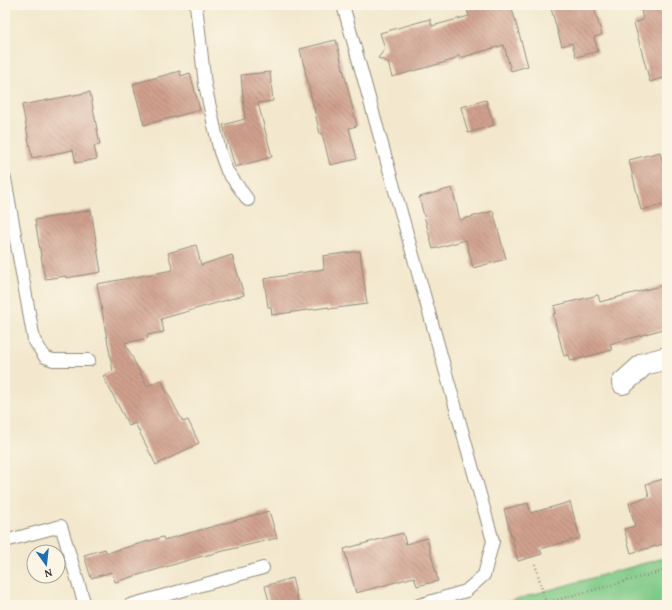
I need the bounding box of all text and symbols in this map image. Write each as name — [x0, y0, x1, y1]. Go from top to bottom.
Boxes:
north arrow — [26, 544, 66, 584]
text: N — [42, 565, 54, 583]

